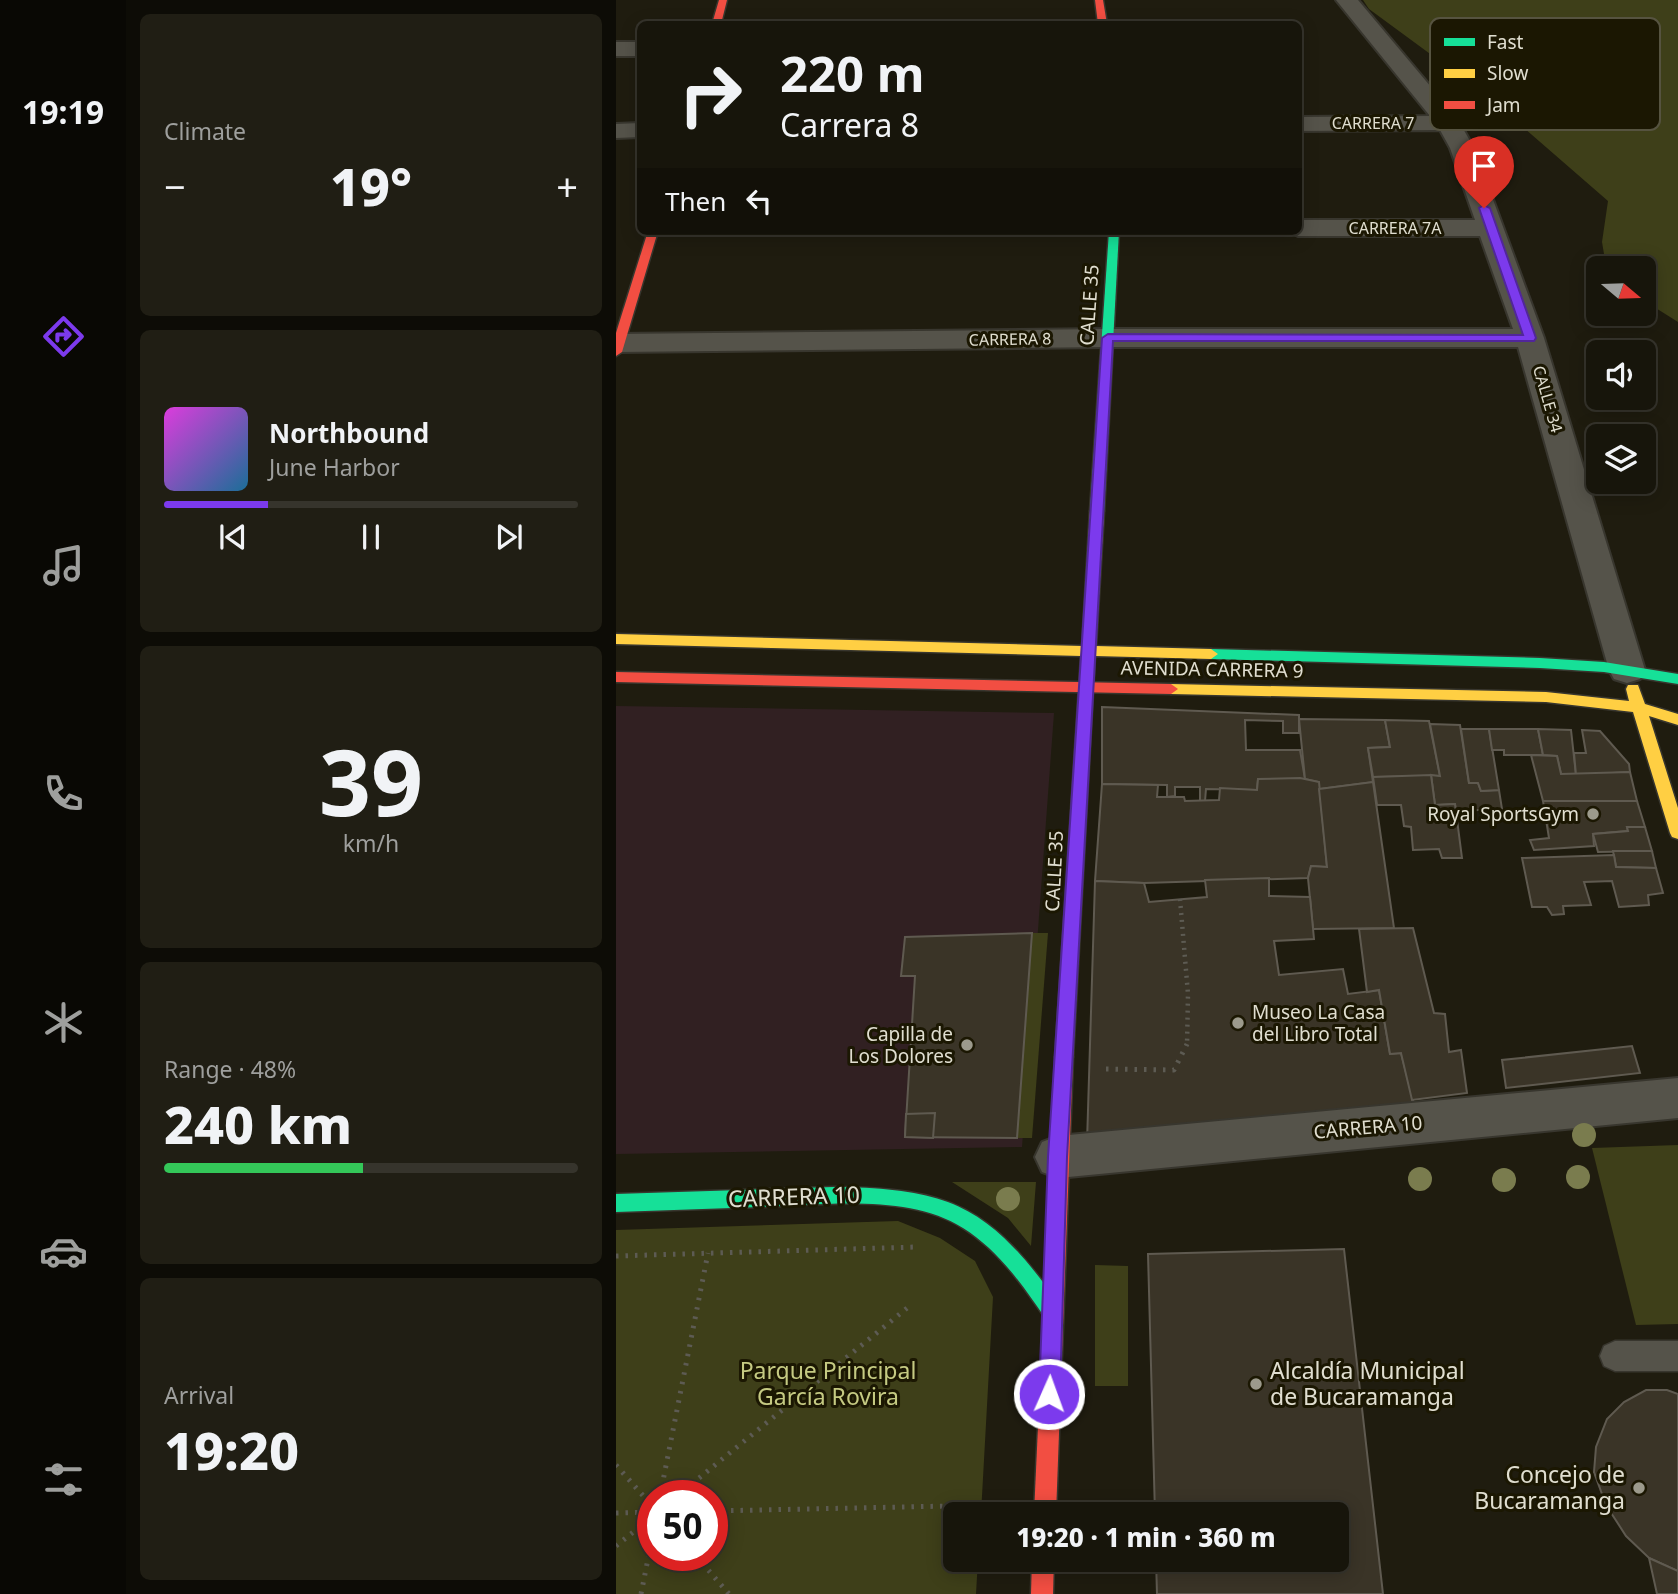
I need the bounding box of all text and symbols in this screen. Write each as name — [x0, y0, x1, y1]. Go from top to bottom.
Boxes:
legend — [1430, 18, 1660, 130]
text: Fast — [1487, 29, 1524, 55]
text: 220 m — [780, 40, 925, 106]
icon: right — [665, 49, 756, 140]
text: Slow — [1487, 60, 1528, 86]
text: 19:19 — [22, 90, 104, 133]
text: Jam — [1485, 92, 1521, 118]
text: Carrera 8 — [780, 103, 919, 146]
street label: CARRERA 7 — [1332, 112, 1414, 134]
text: Climate — [164, 115, 246, 147]
pin — [1454, 136, 1514, 208]
icon: arrive — [1465, 147, 1503, 185]
text: 19° — [330, 150, 412, 221]
text: − — [164, 160, 186, 212]
text: + — [556, 160, 578, 212]
icon: left — [740, 182, 778, 220]
text: Then — [665, 183, 726, 219]
street label: CARRERA 7A — [1349, 217, 1442, 239]
north arrow — [1586, 256, 1656, 326]
map controls — [1586, 256, 1656, 494]
street label: CALLE 35 — [1073, 264, 1105, 346]
icon: directions — [39, 312, 88, 361]
street label: CARRERA 8 — [969, 327, 1051, 351]
button: sound — [1586, 340, 1656, 410]
street label: CALLE 34 — [1528, 363, 1568, 435]
text: Northbound — [269, 415, 429, 451]
button: layers — [1586, 424, 1656, 494]
text: June Harbor — [269, 451, 400, 483]
icon: previous — [214, 518, 252, 556]
icon: pause — [352, 518, 390, 556]
icon: next — [490, 518, 528, 556]
icon: music — [39, 541, 88, 590]
street label: AVENIDA CARRERA 9 — [1120, 654, 1304, 684]
text: 39 — [319, 719, 423, 843]
icon: phone — [39, 769, 88, 818]
place label: Royal SportsGym — [1427, 801, 1579, 827]
marker: Royal SportsGym — [1585, 806, 1601, 822]
text: km/h — [343, 827, 399, 859]
street label: CALLE 35 — [1039, 830, 1069, 912]
icon: climate — [39, 998, 88, 1047]
place label: Museo La Casa del Libro Total — [1252, 999, 1385, 1047]
marker: Museo La Casa del Libro Total — [1230, 1015, 1246, 1031]
place label: Capilla de Los Dolores — [848, 1021, 953, 1069]
marker: Capilla de Los Dolores — [959, 1037, 975, 1053]
text: Range · 48% — [164, 1053, 296, 1085]
text: 240 km — [164, 1088, 352, 1159]
street label: CARRERA 10 — [1313, 1109, 1423, 1145]
street label: CARRERA 10 — [727, 1178, 860, 1214]
icon: car — [39, 1227, 88, 1276]
park label: Parque Principal García Rovira — [740, 1354, 916, 1412]
place label: Alcaldía Municipal de Bucaramanga — [1270, 1354, 1465, 1412]
position arrow — [1012, 1357, 1086, 1431]
marker: Alcaldía Municipal de Bucaramanga — [1248, 1376, 1264, 1392]
text: Arrival — [164, 1379, 234, 1411]
text: 19:20 — [164, 1414, 299, 1485]
icon: filters — [39, 1455, 88, 1504]
place label: Concejo de Bucaramanga — [1474, 1458, 1625, 1516]
speed limit sign: 50 — [637, 1480, 728, 1571]
marker: Concejo de Bucaramanga — [1631, 1480, 1647, 1496]
text: 19:20 · 1 min · 360 m — [1016, 1519, 1276, 1555]

